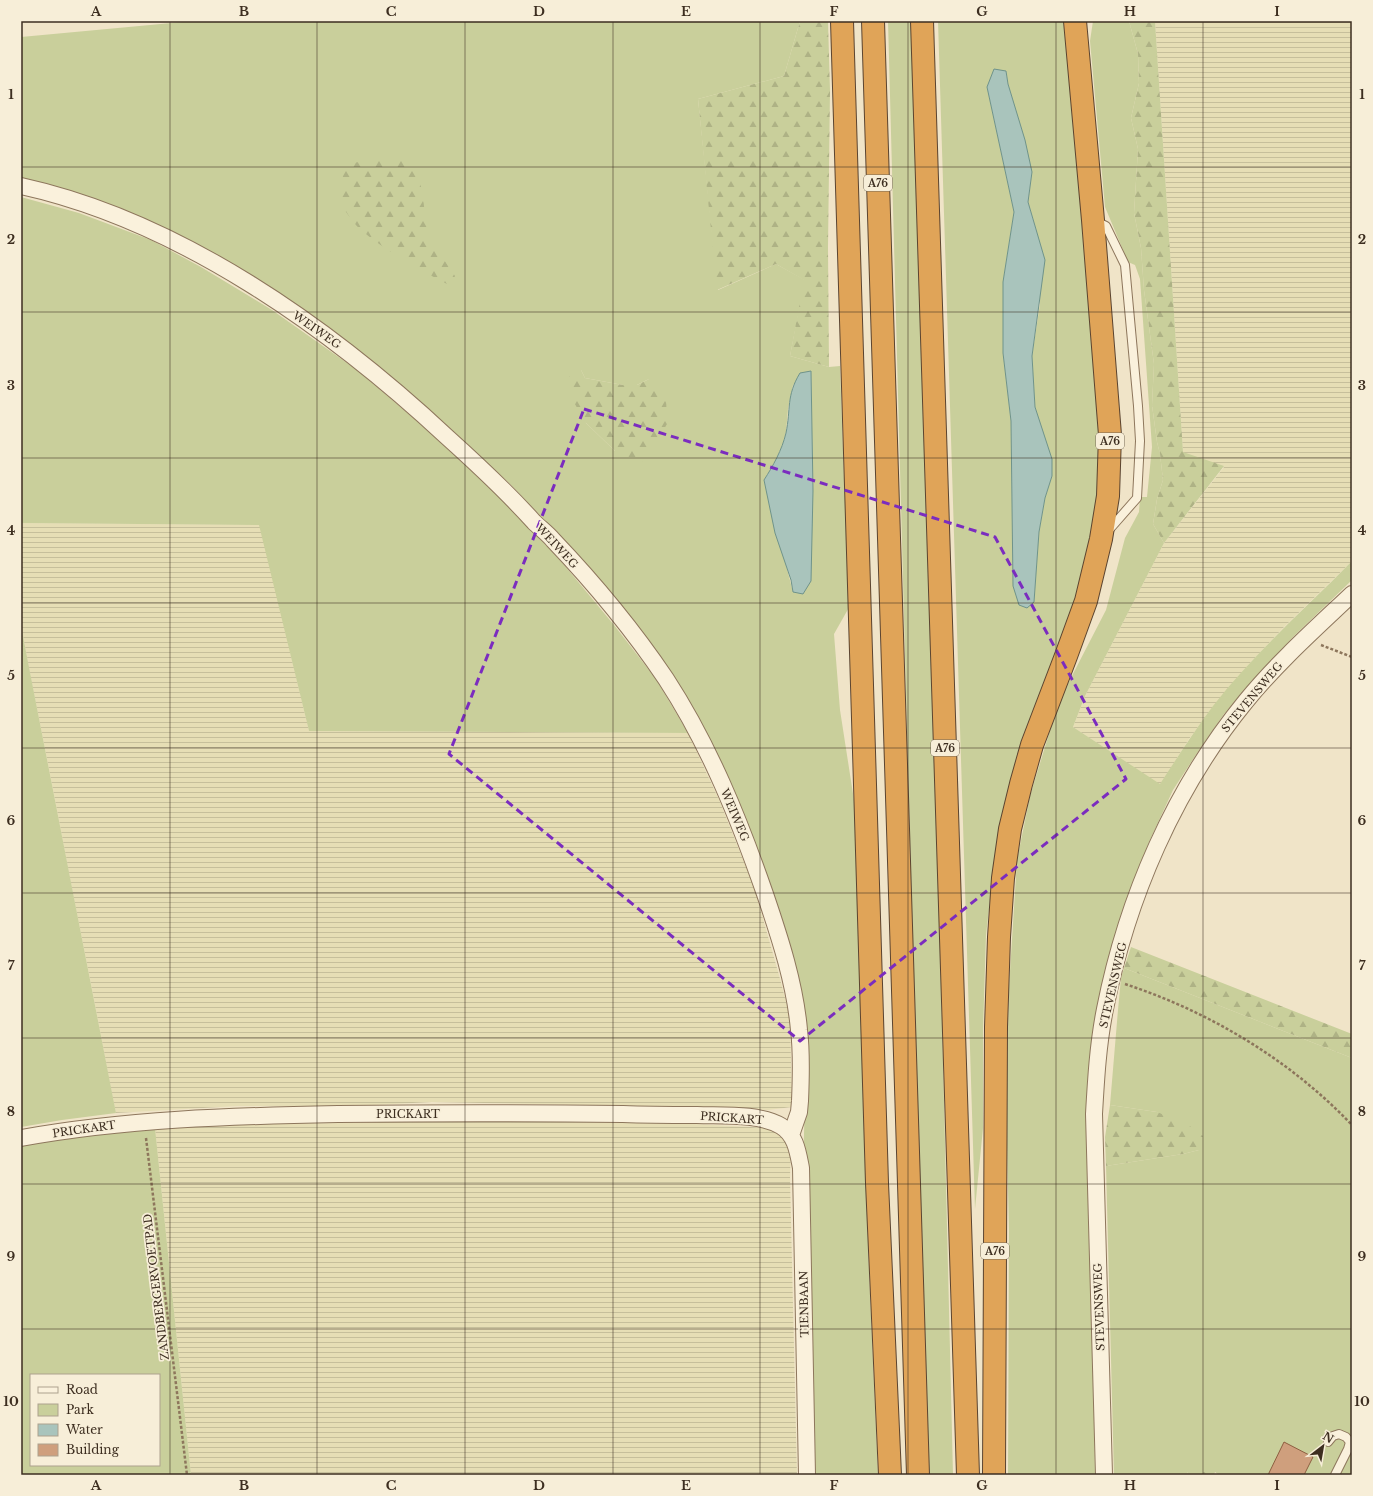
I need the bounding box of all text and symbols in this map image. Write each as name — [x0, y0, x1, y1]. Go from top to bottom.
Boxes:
text: A — [90, 3, 102, 20]
text: B — [239, 3, 249, 20]
text: C — [386, 3, 397, 20]
text: D — [533, 3, 545, 20]
text: E — [681, 3, 691, 20]
text: F — [830, 3, 839, 20]
text: G — [976, 3, 988, 20]
text: H — [1124, 3, 1136, 20]
text: I — [1274, 3, 1280, 20]
text: 1 — [8, 86, 14, 103]
text: 1 — [1359, 86, 1365, 103]
road number: A76 — [864, 175, 892, 191]
text: 2 — [7, 231, 15, 248]
text: 2 — [1358, 231, 1366, 248]
street label: WEIWEG — [289, 308, 344, 352]
text: 3 — [7, 377, 15, 394]
text: 3 — [1358, 377, 1366, 394]
road number: A76 — [1096, 433, 1124, 449]
street label: WEIWEG — [532, 520, 581, 572]
text: 4 — [7, 522, 16, 539]
text: 4 — [1358, 522, 1367, 539]
street label: STEVENSWEG — [1218, 659, 1286, 735]
text: 5 — [7, 667, 15, 684]
text: 5 — [1358, 667, 1366, 684]
road number: A76 — [931, 740, 959, 756]
street label: WEIWEG — [717, 786, 753, 844]
text: 6 — [7, 812, 16, 829]
text: 6 — [1358, 812, 1367, 829]
street label: STEVENSWEG — [1096, 940, 1130, 1029]
text: 7 — [8, 957, 15, 974]
text: 7 — [1359, 957, 1366, 974]
text: 8 — [7, 1103, 15, 1120]
text: 8 — [1358, 1103, 1366, 1120]
street label: PRICKART — [376, 1107, 440, 1121]
street label: PRICKART — [700, 1109, 764, 1127]
street label: PRICKART — [51, 1118, 117, 1140]
street label: ZANDBERGERVOETPAD — [140, 1213, 172, 1361]
road number: A76 — [981, 1243, 1009, 1259]
text: 9 — [7, 1248, 16, 1265]
text: 9 — [1358, 1248, 1367, 1265]
street label: STEVENSWEG — [1090, 1262, 1108, 1351]
street label: TIENBAAN — [796, 1271, 812, 1337]
legend — [30, 1374, 160, 1466]
text: Road — [66, 1382, 98, 1397]
text: 10 — [3, 1393, 19, 1410]
text: 10 — [1354, 1393, 1370, 1410]
text: Park — [66, 1402, 94, 1417]
text: Water — [65, 1422, 103, 1437]
north arrow — [1303, 1426, 1343, 1466]
text: N — [1320, 1429, 1337, 1446]
text: Building — [66, 1442, 120, 1457]
text: A — [90, 1477, 102, 1494]
text: B — [239, 1477, 249, 1494]
text: C — [386, 1477, 397, 1494]
text: D — [533, 1477, 545, 1494]
text: E — [681, 1477, 691, 1494]
text: F — [830, 1477, 839, 1494]
text: G — [976, 1477, 988, 1494]
text: H — [1124, 1477, 1136, 1494]
text: I — [1274, 1477, 1280, 1494]

